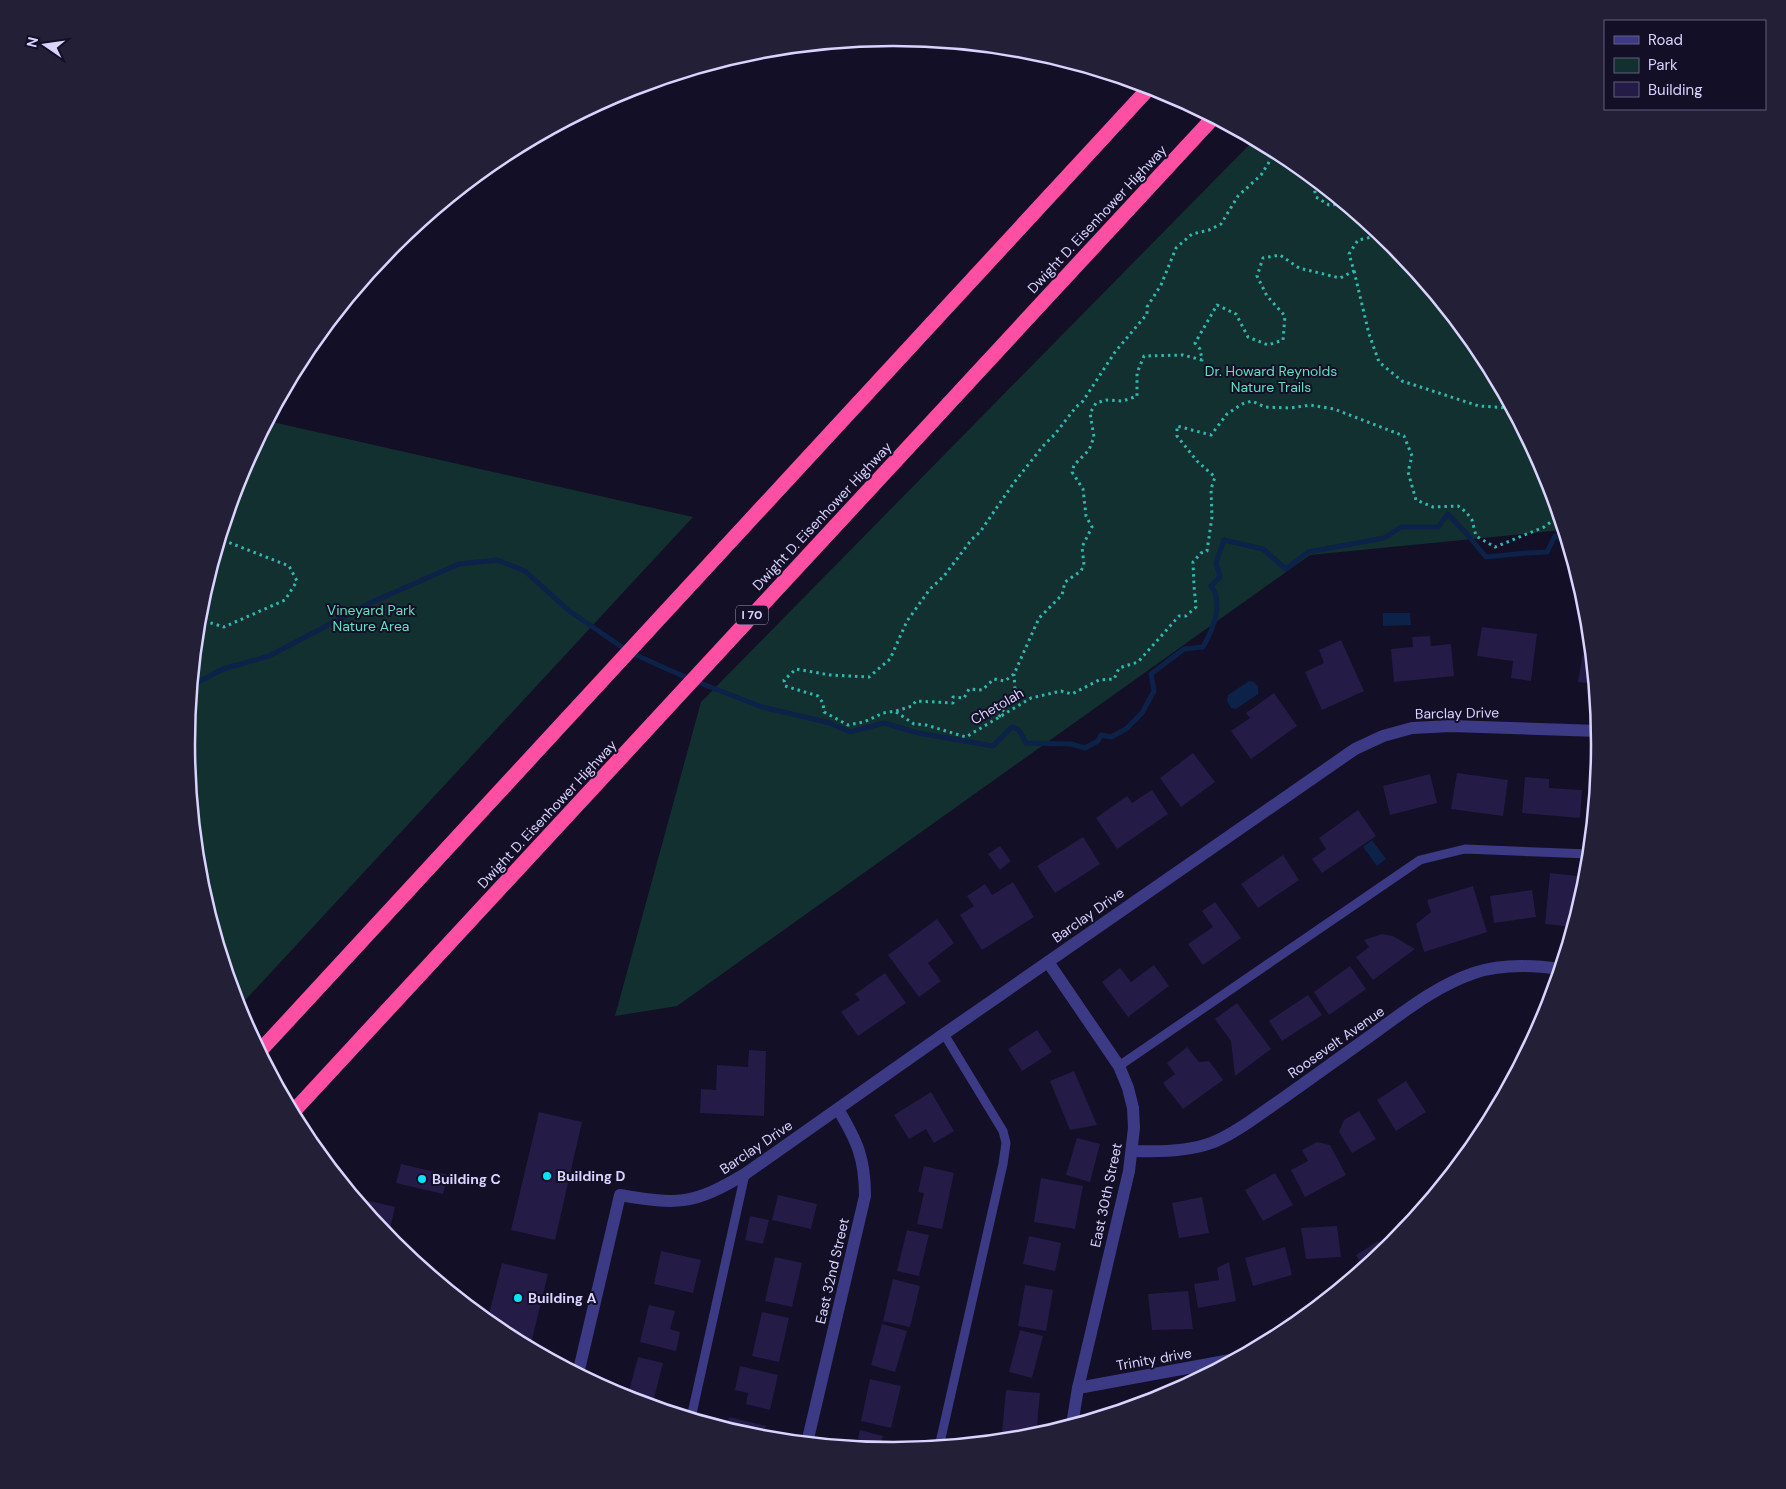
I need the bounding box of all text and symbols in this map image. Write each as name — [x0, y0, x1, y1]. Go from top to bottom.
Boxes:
north arrow — [20, 20, 70, 70]
legend — [1604, 20, 1766, 110]
text: Road — [1648, 30, 1683, 50]
text: N — [22, 35, 42, 49]
text: Park — [1648, 55, 1678, 75]
text: Building — [1648, 80, 1703, 100]
street label: Dwight D. Eisenhower Highway — [1023, 141, 1171, 297]
park label: Dr. Howard Reynolds Nature Trails — [1205, 362, 1337, 396]
street label: Dwight D. Eisenhower Highway — [748, 438, 896, 594]
park label: Vineyard Park Nature Area — [327, 601, 415, 635]
road number: I 70 — [736, 606, 768, 624]
street label: Chetolah — [967, 684, 1027, 728]
street label: Barclay Drive — [1415, 703, 1499, 723]
street label: Dwight D. Eisenhower Highway — [473, 736, 621, 892]
street label: Barclay Drive — [1048, 883, 1128, 947]
street label: Roosevelt Avenue — [1284, 1002, 1388, 1082]
street label: Barclay Drive — [716, 1116, 796, 1178]
street label: East 30th Street — [1086, 1141, 1126, 1249]
place label: Building D — [557, 1167, 625, 1185]
place label: Building C — [432, 1170, 501, 1188]
marker: Building D — [541, 1170, 553, 1182]
marker: Building C — [416, 1173, 428, 1185]
street label: East 32nd Street — [811, 1216, 853, 1326]
place label: Building A — [528, 1289, 596, 1307]
marker: Building A — [512, 1292, 524, 1304]
street label: Trinity drive — [1115, 1344, 1193, 1374]

